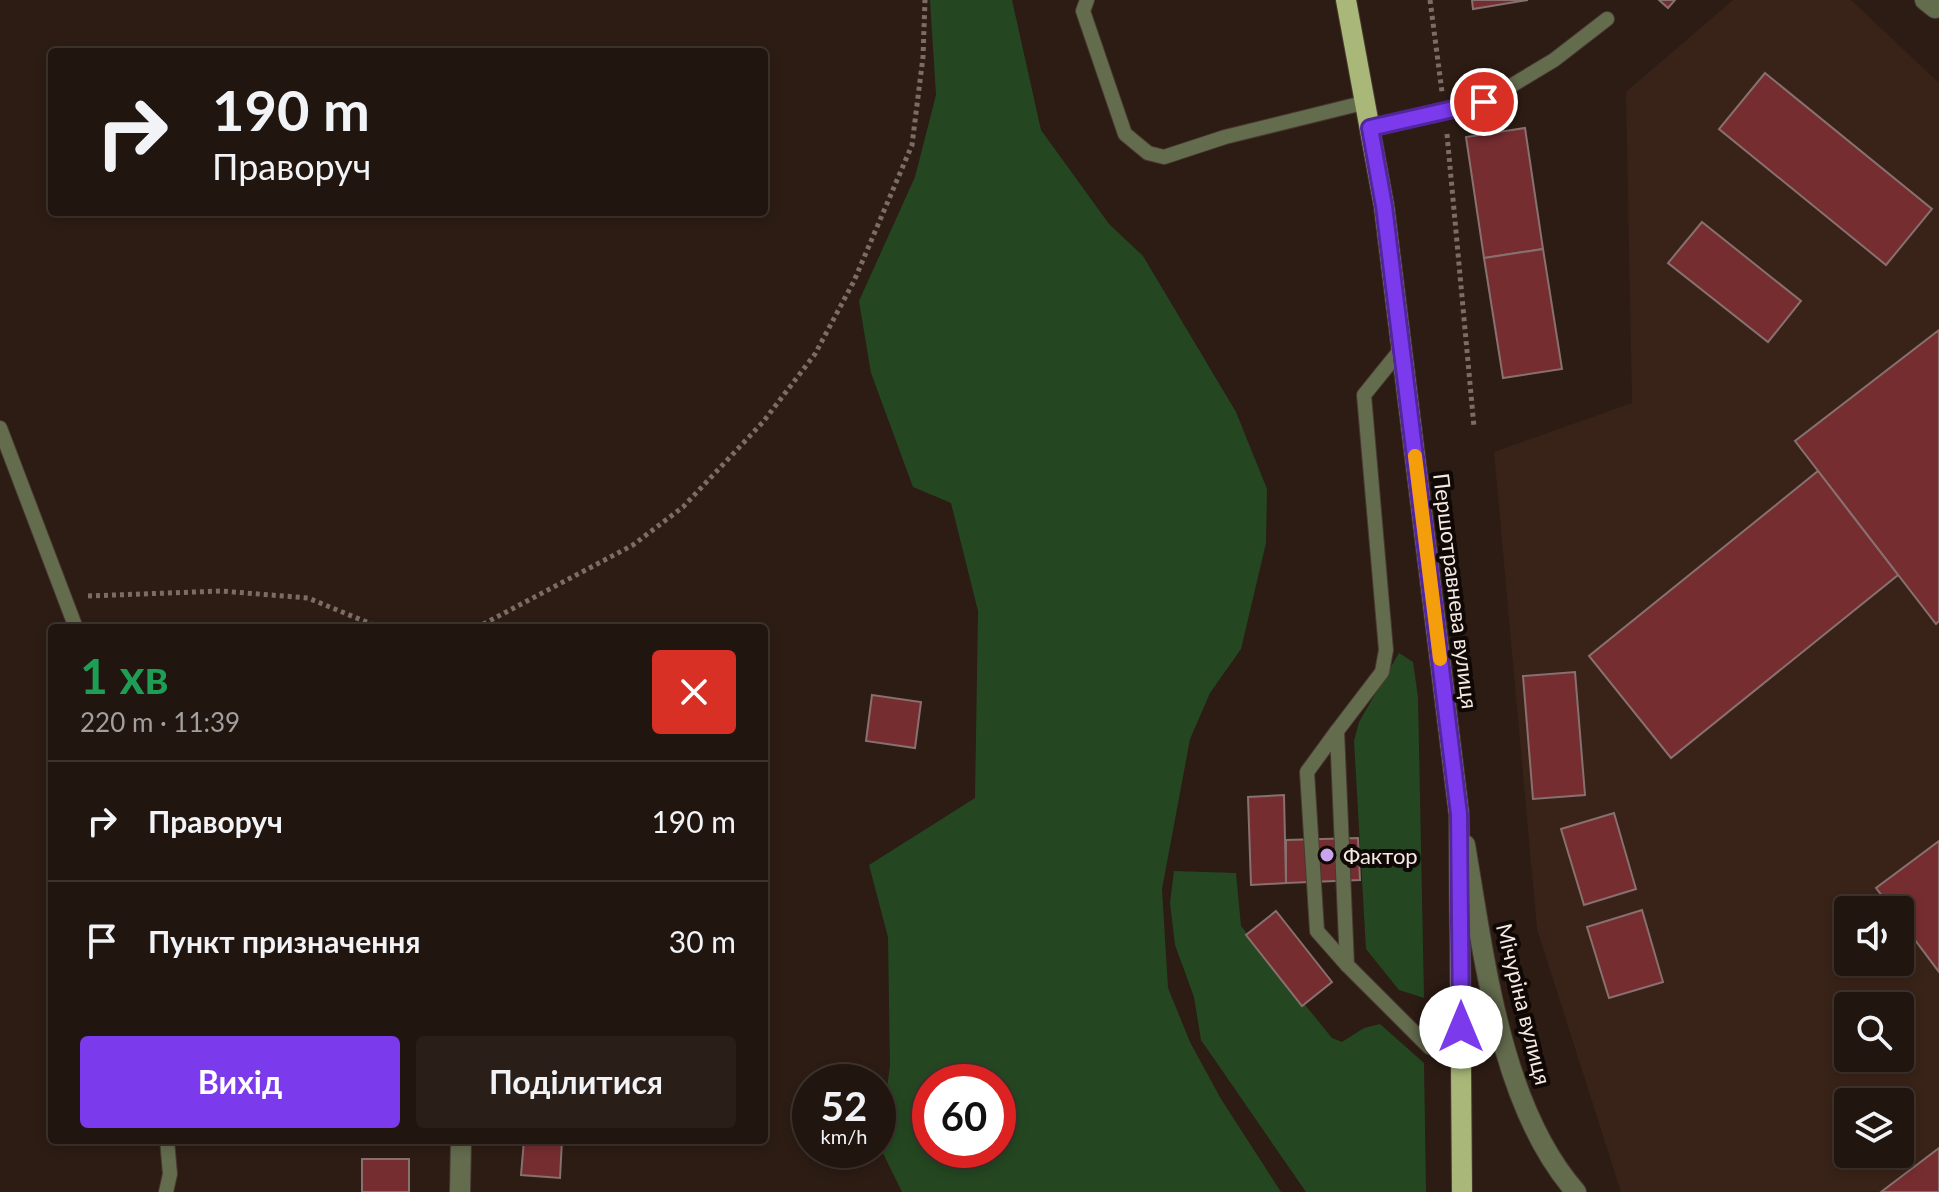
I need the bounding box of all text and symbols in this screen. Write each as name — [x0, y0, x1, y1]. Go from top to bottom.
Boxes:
pin — [1450, 68, 1518, 136]
text: 190 m — [212, 76, 370, 143]
icon: right — [80, 80, 184, 184]
icon: arrive — [1462, 80, 1506, 124]
text: Праворуч — [212, 144, 371, 188]
street label: Першотравнева вулиця — [1428, 472, 1484, 710]
text: 1 хв — [80, 647, 169, 704]
button: close — [652, 650, 736, 734]
text: 220 m · 11:39 — [80, 706, 240, 738]
icon: right — [80, 799, 124, 843]
text: Праворуч — [148, 803, 283, 839]
text: 190 m — [651, 803, 736, 839]
place label: Фактор — [1343, 842, 1418, 869]
marker: Фактор — [1318, 846, 1336, 864]
map controls — [1834, 896, 1914, 1168]
button: sound — [1834, 896, 1914, 976]
icon: arrive — [80, 919, 124, 963]
street label: Мічуріна вулиця — [1491, 920, 1557, 1088]
text: Пункт призначення — [148, 923, 421, 959]
text: 30 m — [669, 923, 736, 959]
position arrow — [1419, 985, 1503, 1069]
button: search — [1834, 992, 1914, 1072]
button: Вихід — [80, 1036, 400, 1128]
button: Поділитися — [416, 1036, 736, 1128]
speed limit sign: 60 — [912, 1064, 1016, 1168]
text: 52 — [821, 1082, 867, 1130]
button: layers — [1834, 1088, 1914, 1168]
text: km/h — [821, 1124, 867, 1148]

